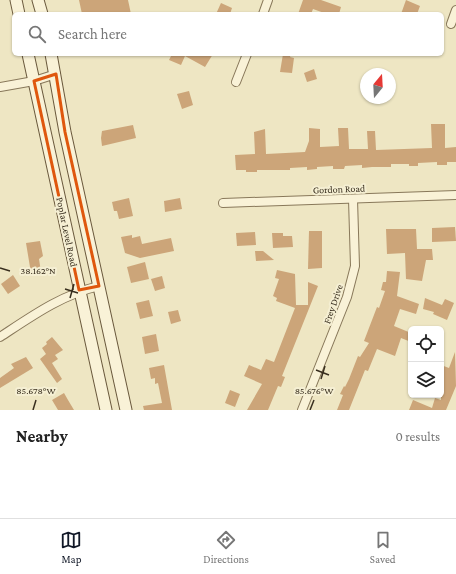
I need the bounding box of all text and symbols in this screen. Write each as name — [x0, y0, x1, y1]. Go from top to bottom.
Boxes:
search box — [12, 12, 444, 56]
icon: search — [26, 23, 48, 45]
text: Search here — [58, 26, 127, 42]
north arrow — [360, 68, 396, 104]
street label: Gordon Road — [313, 183, 366, 195]
street label: Poplar Level Road — [54, 196, 80, 268]
text: 38.162°N — [20, 265, 56, 276]
street label: Frey Drive — [321, 282, 345, 325]
map controls — [408, 326, 444, 398]
button: locate — [408, 326, 444, 362]
button: layers — [408, 362, 444, 398]
text: 85.678°W — [16, 385, 57, 396]
text: 85.676°W — [295, 385, 334, 396]
text: Nearby — [16, 427, 68, 446]
text: 0 results — [395, 429, 440, 444]
tab: Map — [60, 529, 82, 565]
tab: Directions — [203, 529, 249, 565]
tab: Saved — [370, 529, 396, 565]

